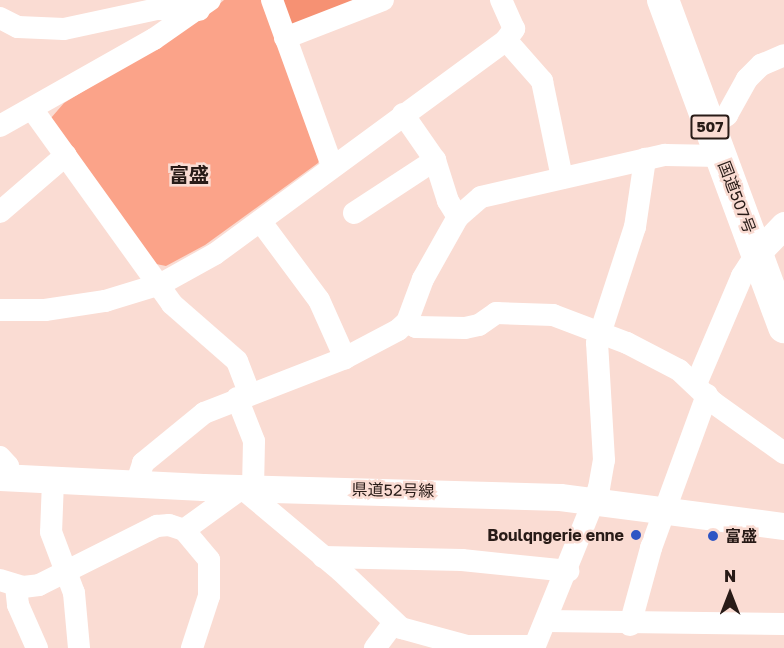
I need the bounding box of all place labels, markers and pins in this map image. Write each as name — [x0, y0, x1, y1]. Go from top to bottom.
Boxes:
place label: Boulqngerie enne — [487, 525, 624, 545]
place label: 富盛 — [725, 526, 757, 546]
marker: Boulqngerie enne — [629, 528, 643, 542]
marker: 富盛 — [706, 529, 720, 543]

